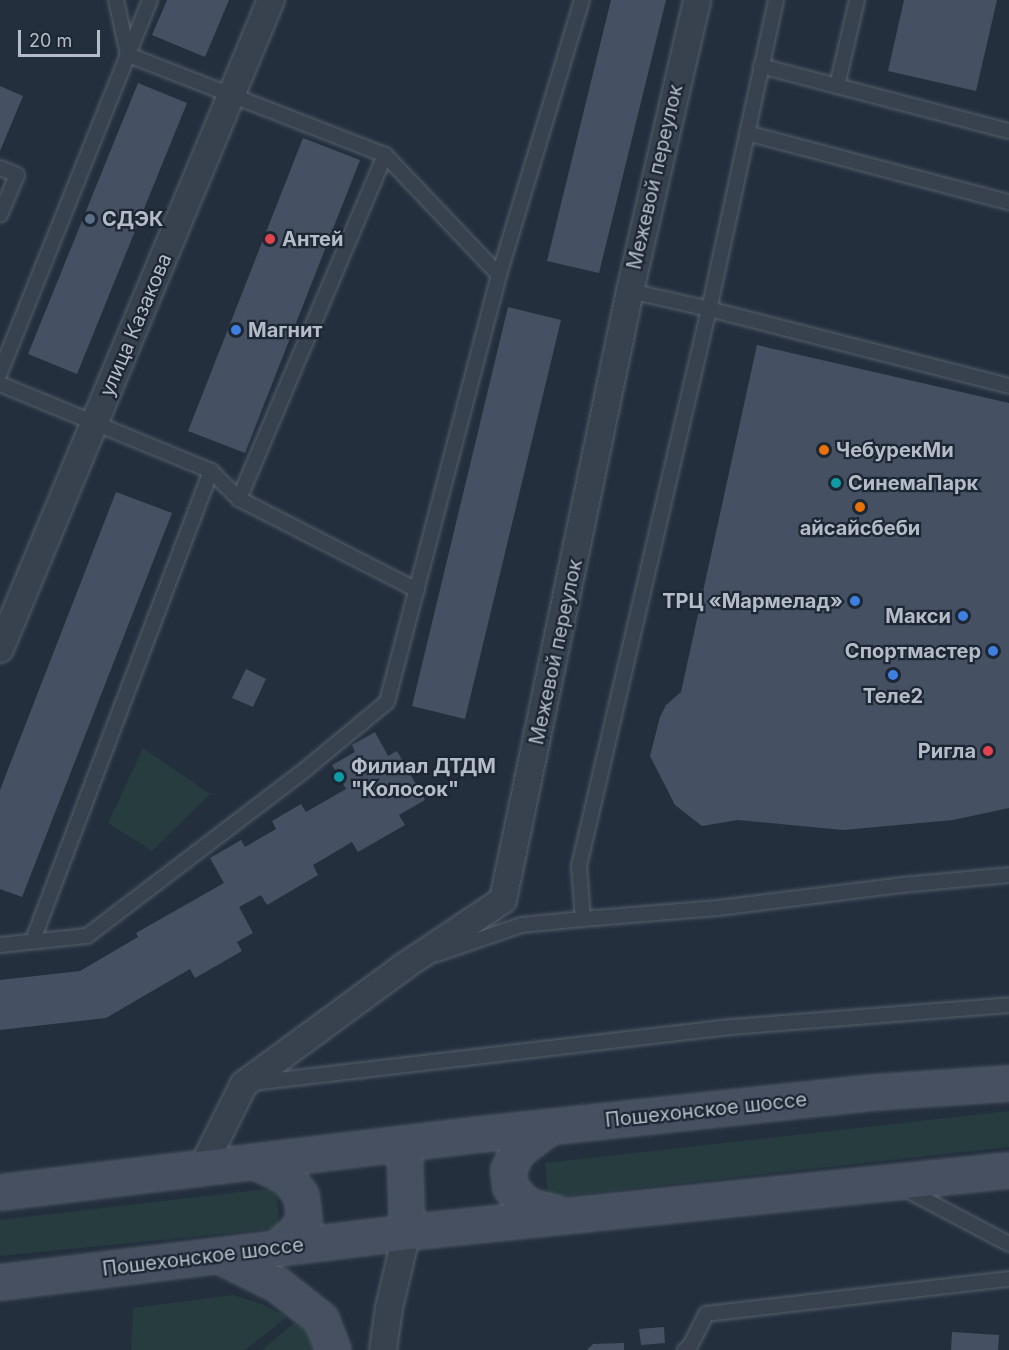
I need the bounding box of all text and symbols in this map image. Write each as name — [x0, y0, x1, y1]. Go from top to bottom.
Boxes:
scale bar — [21, 18, 104, 56]
text: 20 m — [29, 30, 72, 51]
street label: Межевой переулок — [622, 82, 688, 272]
place label: СДЭК — [102, 207, 163, 231]
marker: СДЭК — [83, 212, 97, 226]
place label: Антей — [282, 227, 343, 251]
marker: Антей — [263, 232, 277, 246]
street label: улица Казакова — [95, 250, 177, 400]
place label: Магнит — [248, 318, 323, 342]
marker: Магнит — [229, 323, 243, 337]
place label: ЧебурекМи — [836, 438, 954, 462]
marker: ЧебурекМи — [817, 443, 831, 457]
place label: СинемаПарк — [848, 471, 978, 495]
marker: СинемаПарк — [829, 476, 843, 490]
marker: айсайсбеби — [853, 500, 867, 514]
place label: айсайсбеби — [800, 516, 920, 540]
street label: Межевой переулок — [525, 557, 587, 747]
place label: ТРЦ «Мармелад» — [662, 589, 843, 613]
marker: ТРЦ «Мармелад» — [848, 594, 862, 608]
place label: Макси — [885, 604, 951, 628]
marker: Макси — [956, 609, 970, 623]
place label: Спортмастер — [845, 639, 981, 663]
marker: Спортмастер — [986, 644, 1000, 658]
marker: Теле2 — [886, 668, 900, 682]
place label: Теле2 — [863, 684, 923, 708]
place label: Ригла — [918, 739, 976, 763]
marker: Ригла — [981, 744, 995, 758]
place label: Филиал ДТДМ "Колосок" — [351, 754, 496, 801]
marker: Филиал ДТДМ "Колосок" — [332, 770, 346, 784]
street label: Пошехонское шоссе — [604, 1087, 808, 1133]
street label: Пошехонское шоссе — [101, 1233, 305, 1281]

